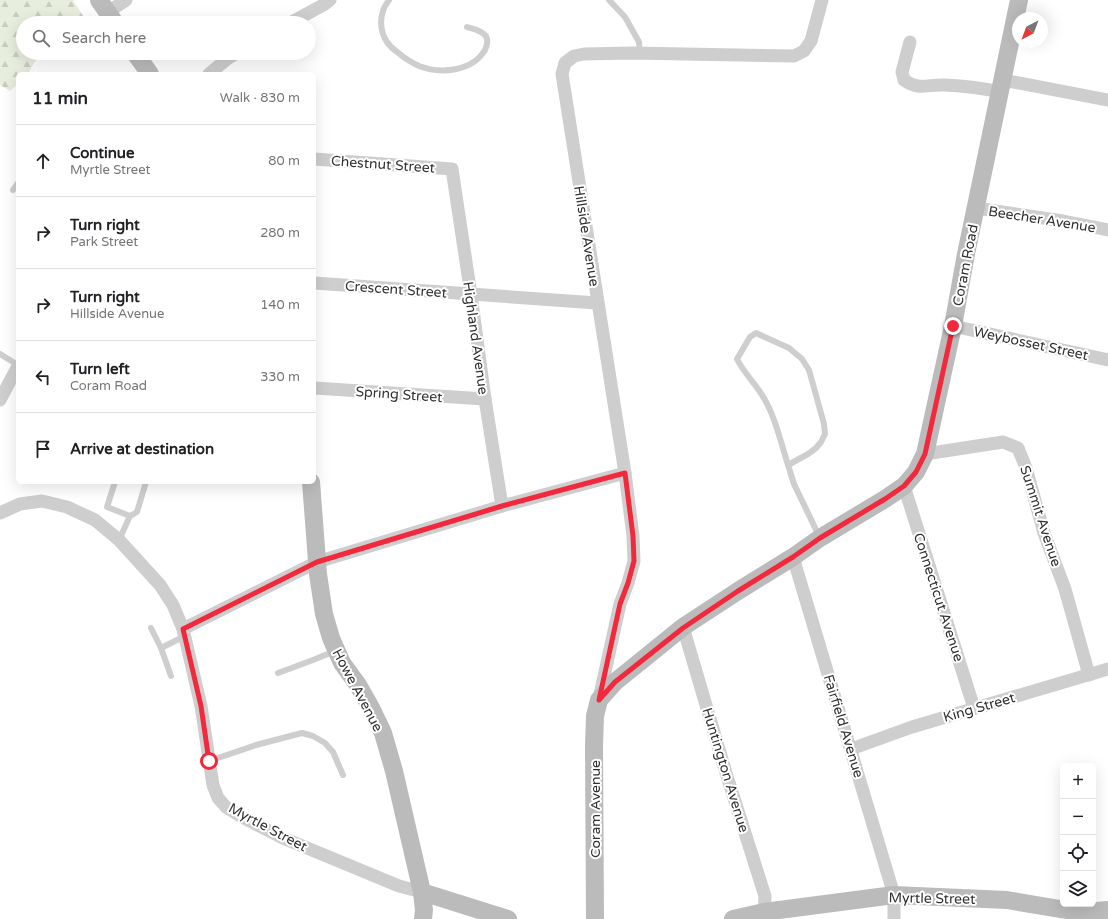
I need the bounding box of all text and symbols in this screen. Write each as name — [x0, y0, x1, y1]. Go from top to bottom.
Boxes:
north arrow — [1012, 12, 1048, 48]
search box — [16, 16, 316, 60]
icon: search — [30, 27, 52, 49]
text: Search here — [62, 29, 146, 47]
text: 11 min — [32, 88, 88, 109]
text: Walk · 830 m — [220, 90, 300, 106]
text: Continue — [70, 144, 134, 162]
icon: ahead — [32, 150, 54, 172]
street label: Chestnut Street — [330, 152, 436, 177]
text: 80 m — [268, 153, 300, 169]
text: Myrtle Street — [70, 162, 151, 178]
street label: Hillside Avenue — [570, 185, 603, 288]
street label: Beecher Avenue — [987, 203, 1097, 236]
text: Turn right — [70, 216, 140, 234]
icon: right — [32, 222, 54, 244]
street label: Coram Road — [949, 223, 982, 307]
text: 280 m — [260, 225, 300, 241]
text: Park Street — [70, 234, 138, 250]
street label: Crescent Street — [344, 277, 448, 302]
street label: Highland Avenue — [459, 281, 492, 396]
text: Turn right — [70, 288, 140, 306]
icon: right — [32, 294, 54, 316]
text: 140 m — [260, 297, 300, 313]
text: Hillside Avenue — [70, 306, 164, 322]
route end — [944, 317, 962, 335]
street label: Weybosset Street — [972, 323, 1090, 364]
text: Turn left — [70, 360, 130, 378]
icon: left — [32, 366, 54, 388]
text: 330 m — [260, 369, 300, 385]
text: Coram Road — [70, 378, 147, 394]
street label: Spring Street — [355, 383, 444, 406]
icon: arrive — [32, 438, 54, 460]
text: Arrive at destination — [70, 440, 214, 458]
street label: Summit Avenue — [1016, 463, 1065, 569]
street label: Connecticut Avenue — [910, 531, 967, 664]
street label: Howe Avenue — [329, 646, 387, 735]
street label: Fairfield Avenue — [820, 672, 867, 780]
street label: King Street — [941, 689, 1018, 726]
street label: Huntington Avenue — [698, 706, 753, 835]
route start — [200, 752, 218, 770]
street label: Coram Avenue — [587, 760, 604, 858]
map controls — [1060, 763, 1096, 907]
button: + — [1060, 763, 1096, 799]
button: − — [1060, 799, 1096, 835]
street label: Myrtle Street — [225, 800, 311, 856]
button: locate — [1060, 835, 1096, 871]
button: layers — [1060, 871, 1096, 907]
street label: Myrtle Street — [888, 889, 976, 908]

